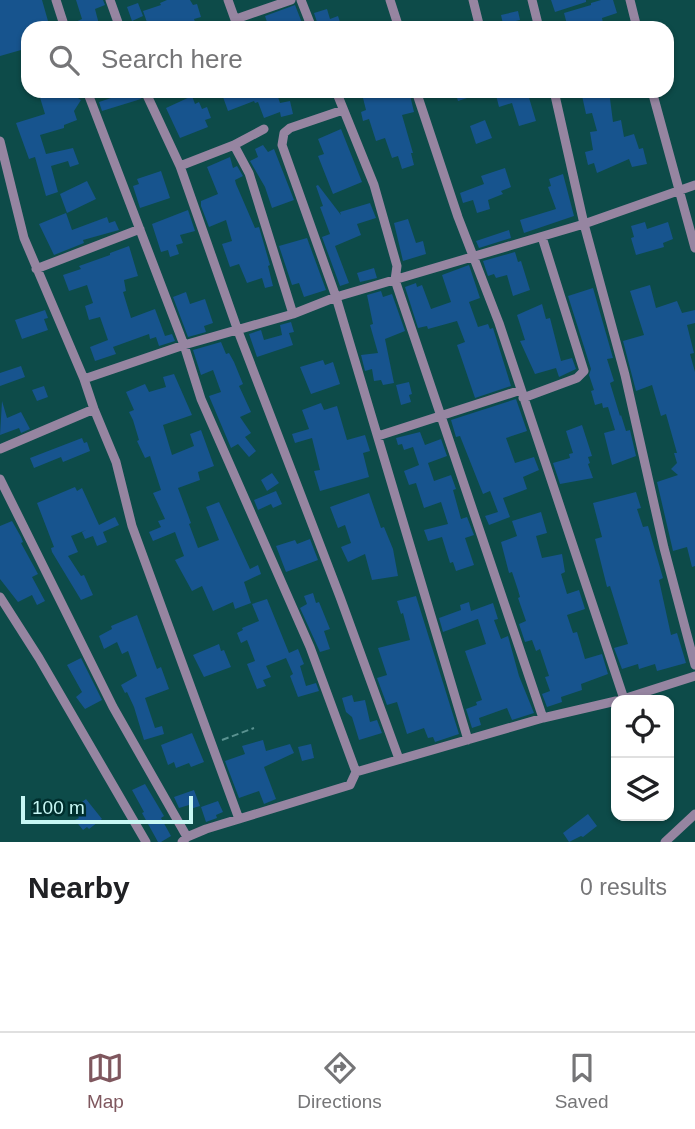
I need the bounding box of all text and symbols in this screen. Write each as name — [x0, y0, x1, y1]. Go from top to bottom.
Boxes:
search box — [21, 21, 674, 98]
icon: search — [45, 41, 83, 79]
text: Search here — [101, 44, 243, 74]
map controls — [611, 695, 674, 821]
button: locate — [611, 695, 674, 758]
button: layers — [611, 758, 674, 821]
scale bar — [21, 793, 192, 825]
text: 100 m — [32, 797, 85, 818]
text: Nearby — [28, 871, 130, 904]
text: 0 results — [580, 874, 667, 900]
tab: Map — [86, 1049, 124, 1113]
tab: Directions — [297, 1049, 382, 1113]
tab: Saved — [555, 1049, 609, 1113]

